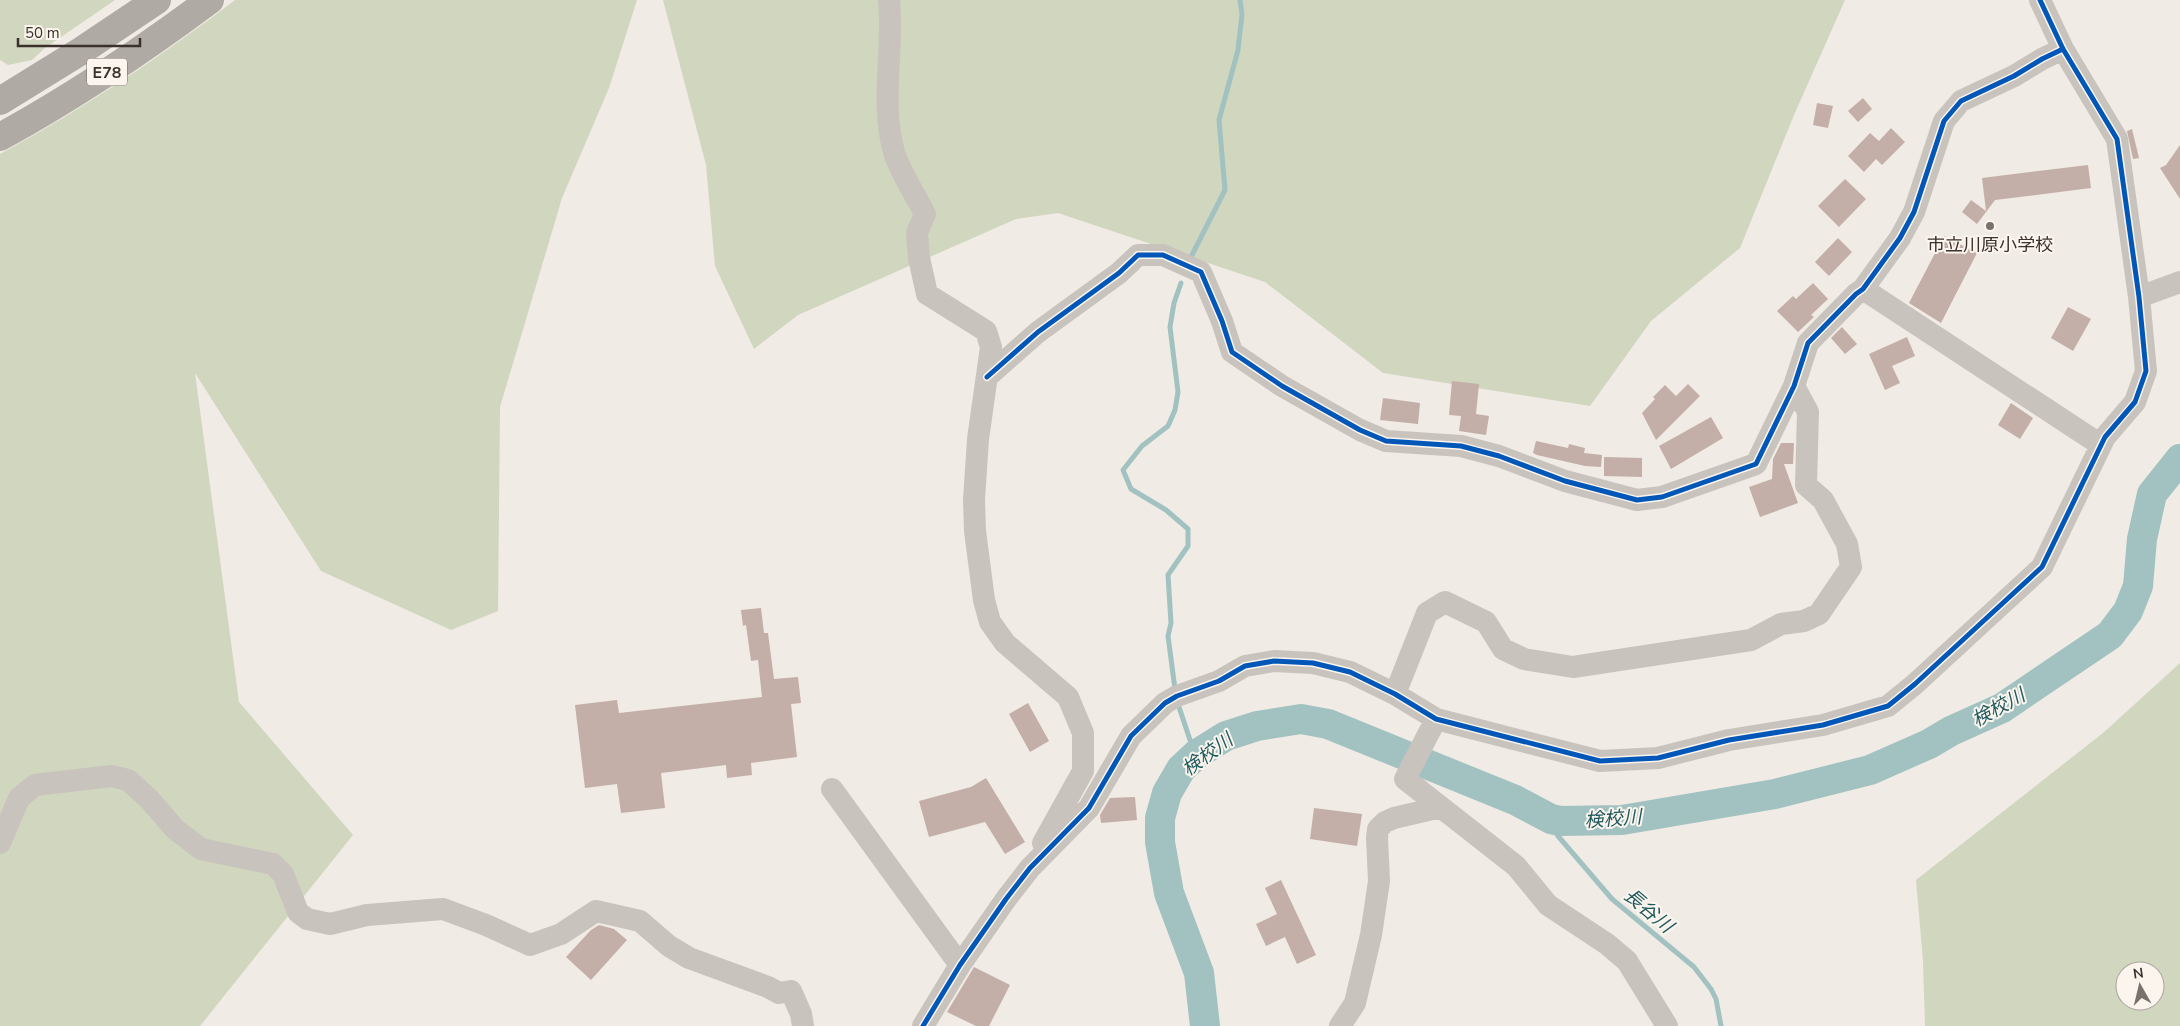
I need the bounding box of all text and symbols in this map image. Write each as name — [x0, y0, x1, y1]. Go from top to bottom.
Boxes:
scale bar — [18, 15, 140, 47]
text: 50 m — [25, 23, 60, 43]
road number: E78 — [87, 58, 127, 86]
marker: 市立川原小学校 — [1984, 220, 1996, 232]
place label: 市立川原小学校 — [1927, 233, 2053, 257]
water label: 検校川 — [1967, 682, 2031, 733]
water label: 検校川 — [1177, 726, 1240, 782]
water label: 検校川 — [1584, 804, 1644, 834]
water label: 長谷川 — [1618, 882, 1680, 940]
north arrow — [2115, 961, 2165, 1011]
text: N — [2132, 963, 2145, 984]

